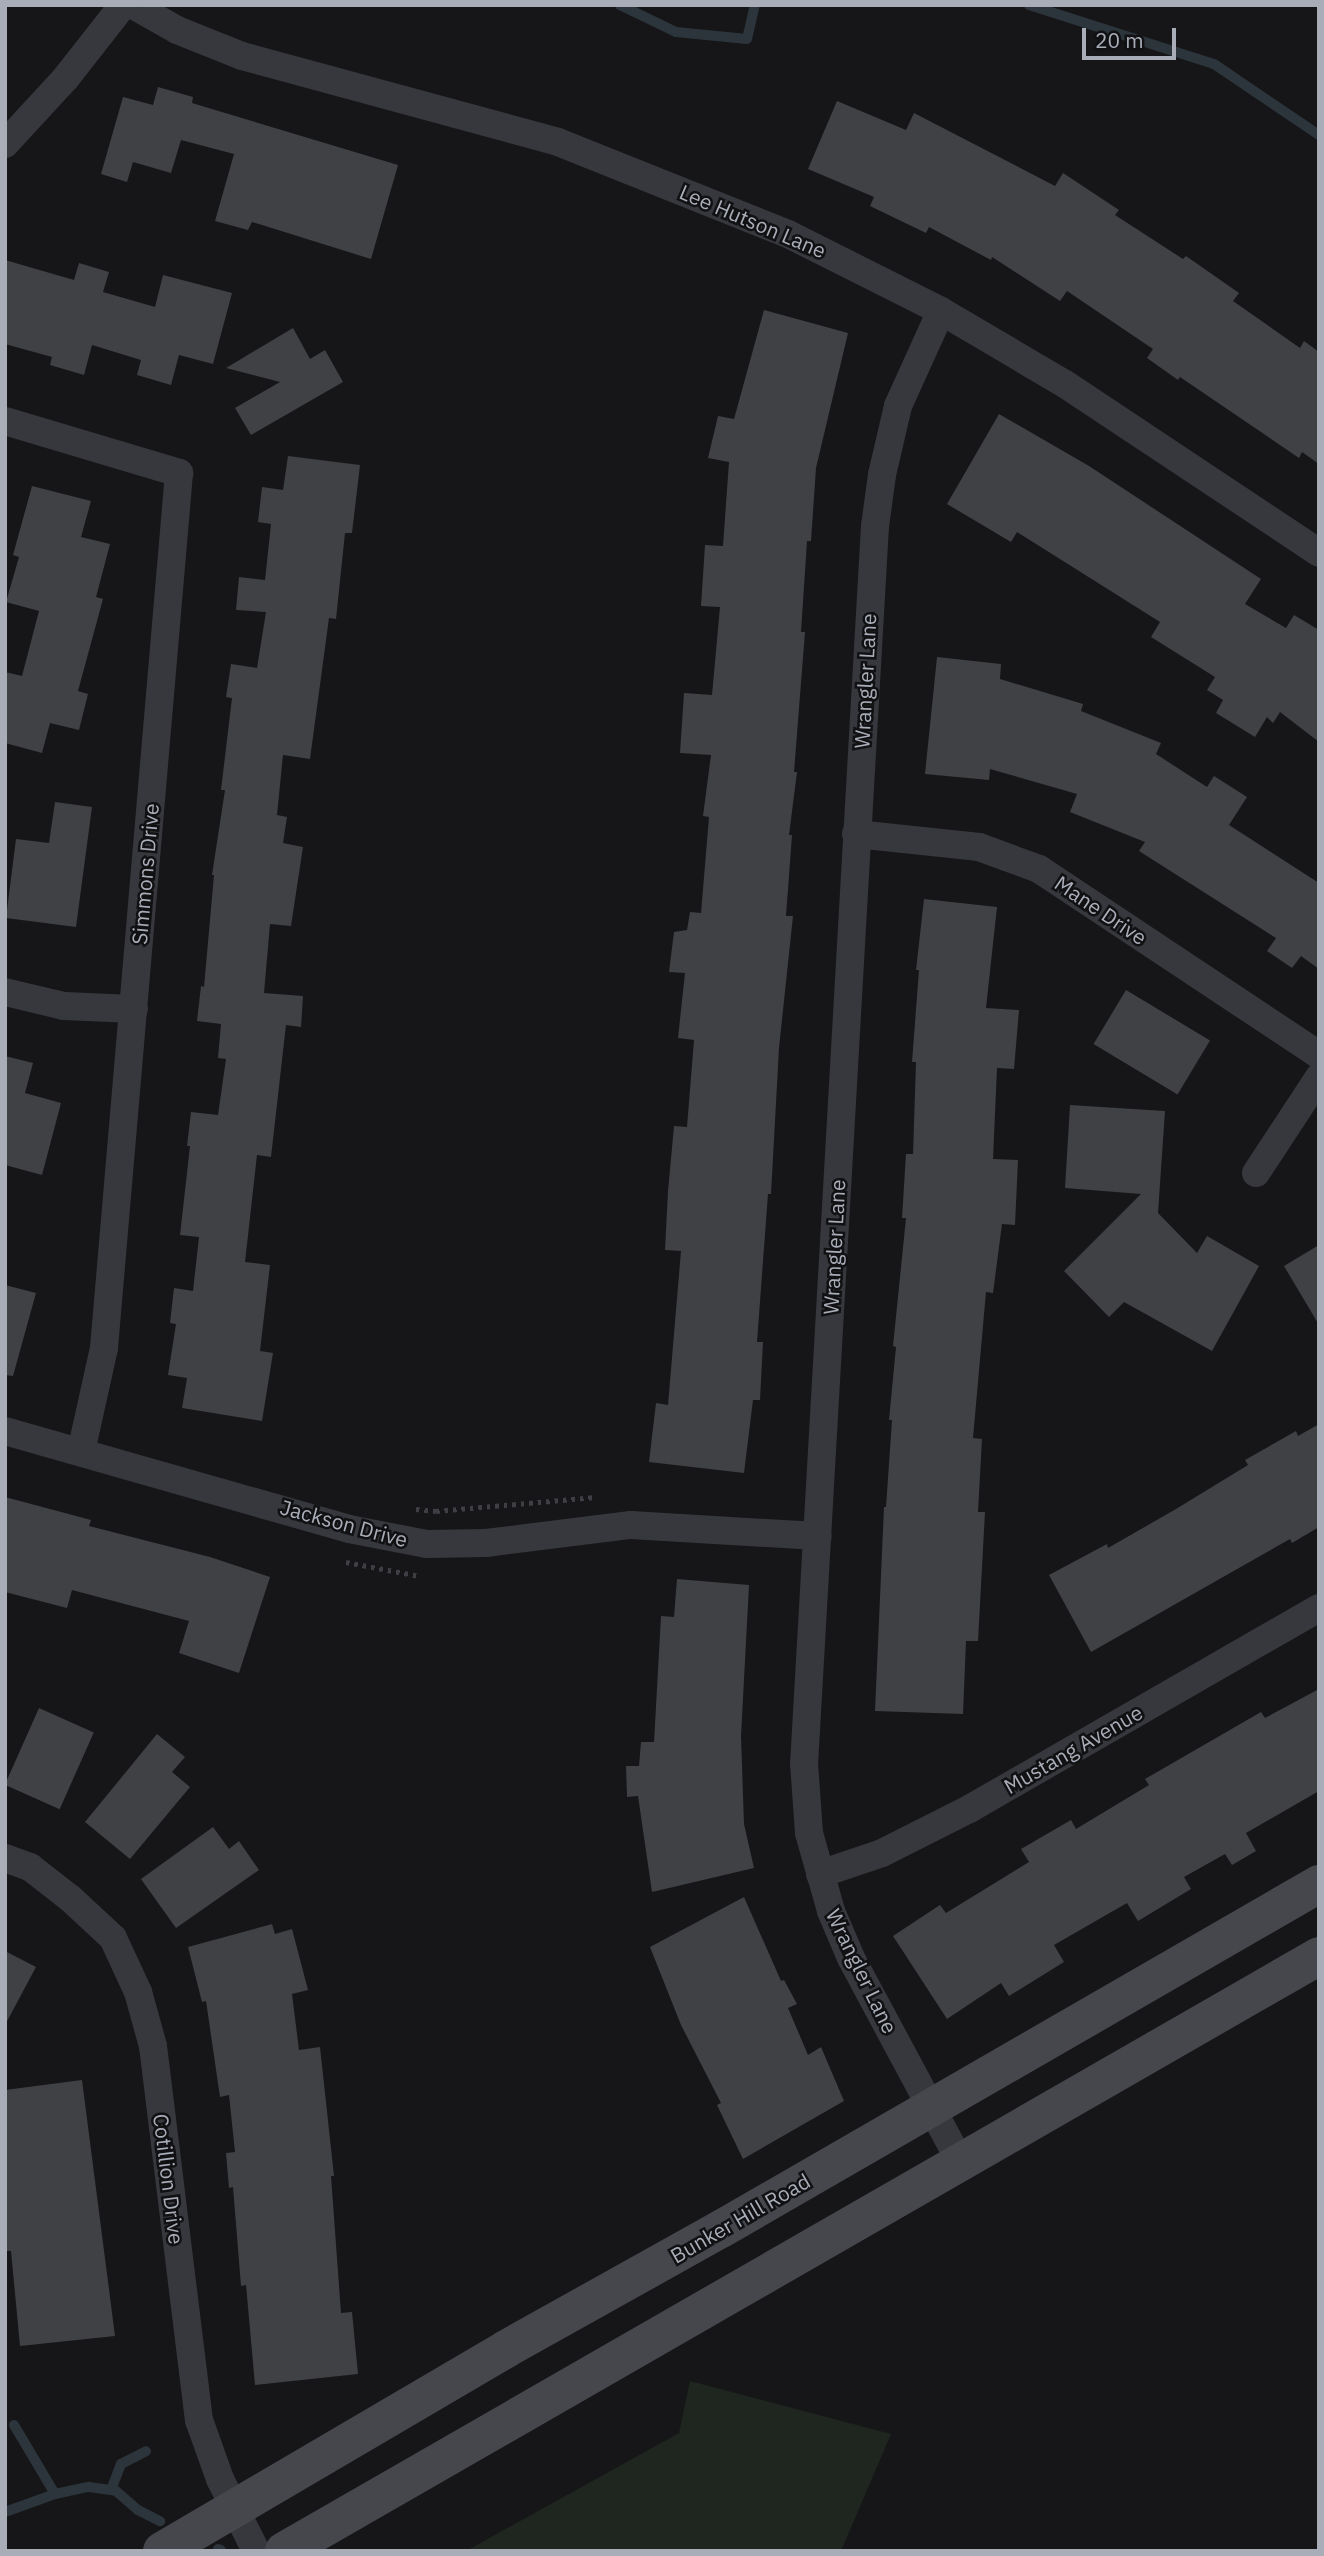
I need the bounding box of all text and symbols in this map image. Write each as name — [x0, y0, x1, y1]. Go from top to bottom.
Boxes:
scale bar — [1086, 14, 1180, 58]
text: 20 m — [1095, 26, 1144, 54]
street label: Lee Hutson Lane — [676, 179, 830, 263]
street label: Wrangler Lane — [849, 613, 881, 749]
street label: Simmons Drive — [126, 802, 164, 946]
street label: Mane Drive — [1050, 870, 1152, 950]
street label: Wrangler Lane — [818, 1179, 850, 1315]
street label: Jackson Drive — [277, 1494, 411, 1552]
street label: Mustang Avenue — [999, 1699, 1147, 1799]
street label: Wrangler Lane — [821, 1905, 903, 2037]
street label: Cotillion Drive — [148, 2112, 190, 2246]
street label: Bunker Hill Road — [666, 2168, 814, 2268]

